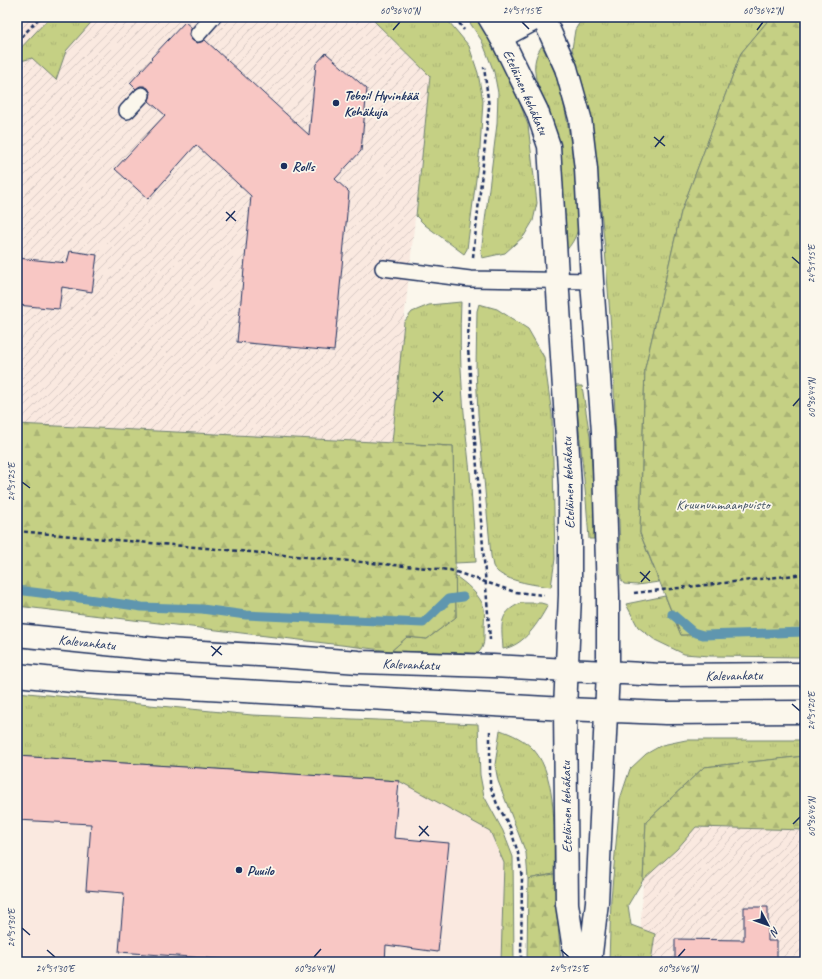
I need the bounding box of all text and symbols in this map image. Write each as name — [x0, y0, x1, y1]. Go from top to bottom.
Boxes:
text: 60°36'40"N — [380, 4, 422, 17]
text: 24°51'15"E — [503, 4, 543, 17]
text: 60°36'42"N — [743, 4, 785, 17]
street label: Eteläinen kehäkatu — [499, 47, 552, 138]
place label: Teboil Hyvinkää Kehäkuja — [344, 87, 420, 120]
marker: Teboil Hyvinkää Kehäkuja — [331, 98, 341, 108]
place label: Rolls — [292, 158, 317, 175]
marker: Rolls — [279, 161, 289, 171]
text: 24°51'15"E — [805, 243, 818, 283]
text: 60°36'44"N — [805, 376, 818, 418]
street label: Eteläinen kehäkatu — [558, 436, 579, 529]
text: 24°51'25"E — [5, 461, 18, 501]
park label: Kruununmaanpuisto — [676, 496, 772, 513]
street label: Kalevankatu — [58, 631, 117, 654]
street label: Kalevankatu — [382, 655, 441, 674]
street label: Kalevankatu — [705, 666, 764, 684]
text: 24°51'20"E — [805, 690, 818, 730]
street label: Eteläinen kehäkatu — [557, 760, 576, 853]
text: 60°36'46"N — [805, 795, 818, 837]
place label: Puuilo — [247, 862, 275, 879]
marker: Puuilo — [234, 865, 244, 875]
north arrow — [748, 905, 788, 945]
text: 24°51'30"E — [5, 907, 18, 947]
text: N — [767, 924, 783, 940]
text: 24°51'30"E — [36, 962, 76, 975]
text: 60°36'44"N — [294, 962, 336, 975]
text: 24°51'25"E — [550, 962, 590, 975]
text: 60°36'46"N — [658, 962, 700, 975]

